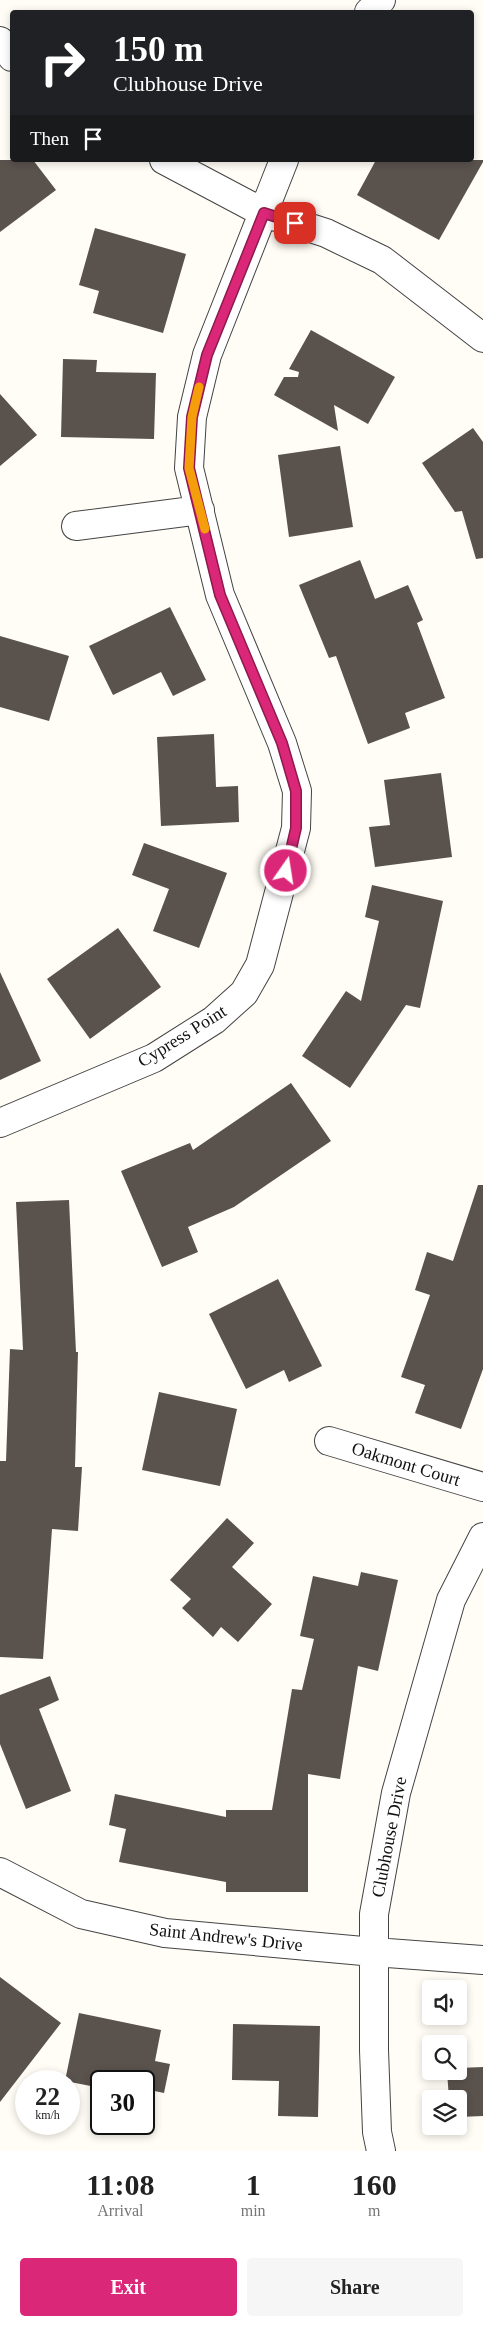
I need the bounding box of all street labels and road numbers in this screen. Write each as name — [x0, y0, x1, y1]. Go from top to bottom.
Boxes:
street label: Cypress Point — [134, 1001, 230, 1071]
street label: Oakmont Court — [349, 1438, 463, 1490]
street label: Clubhouse Drive — [367, 1775, 411, 1899]
street label: Saint Andrew's Drive — [148, 1919, 304, 1955]

